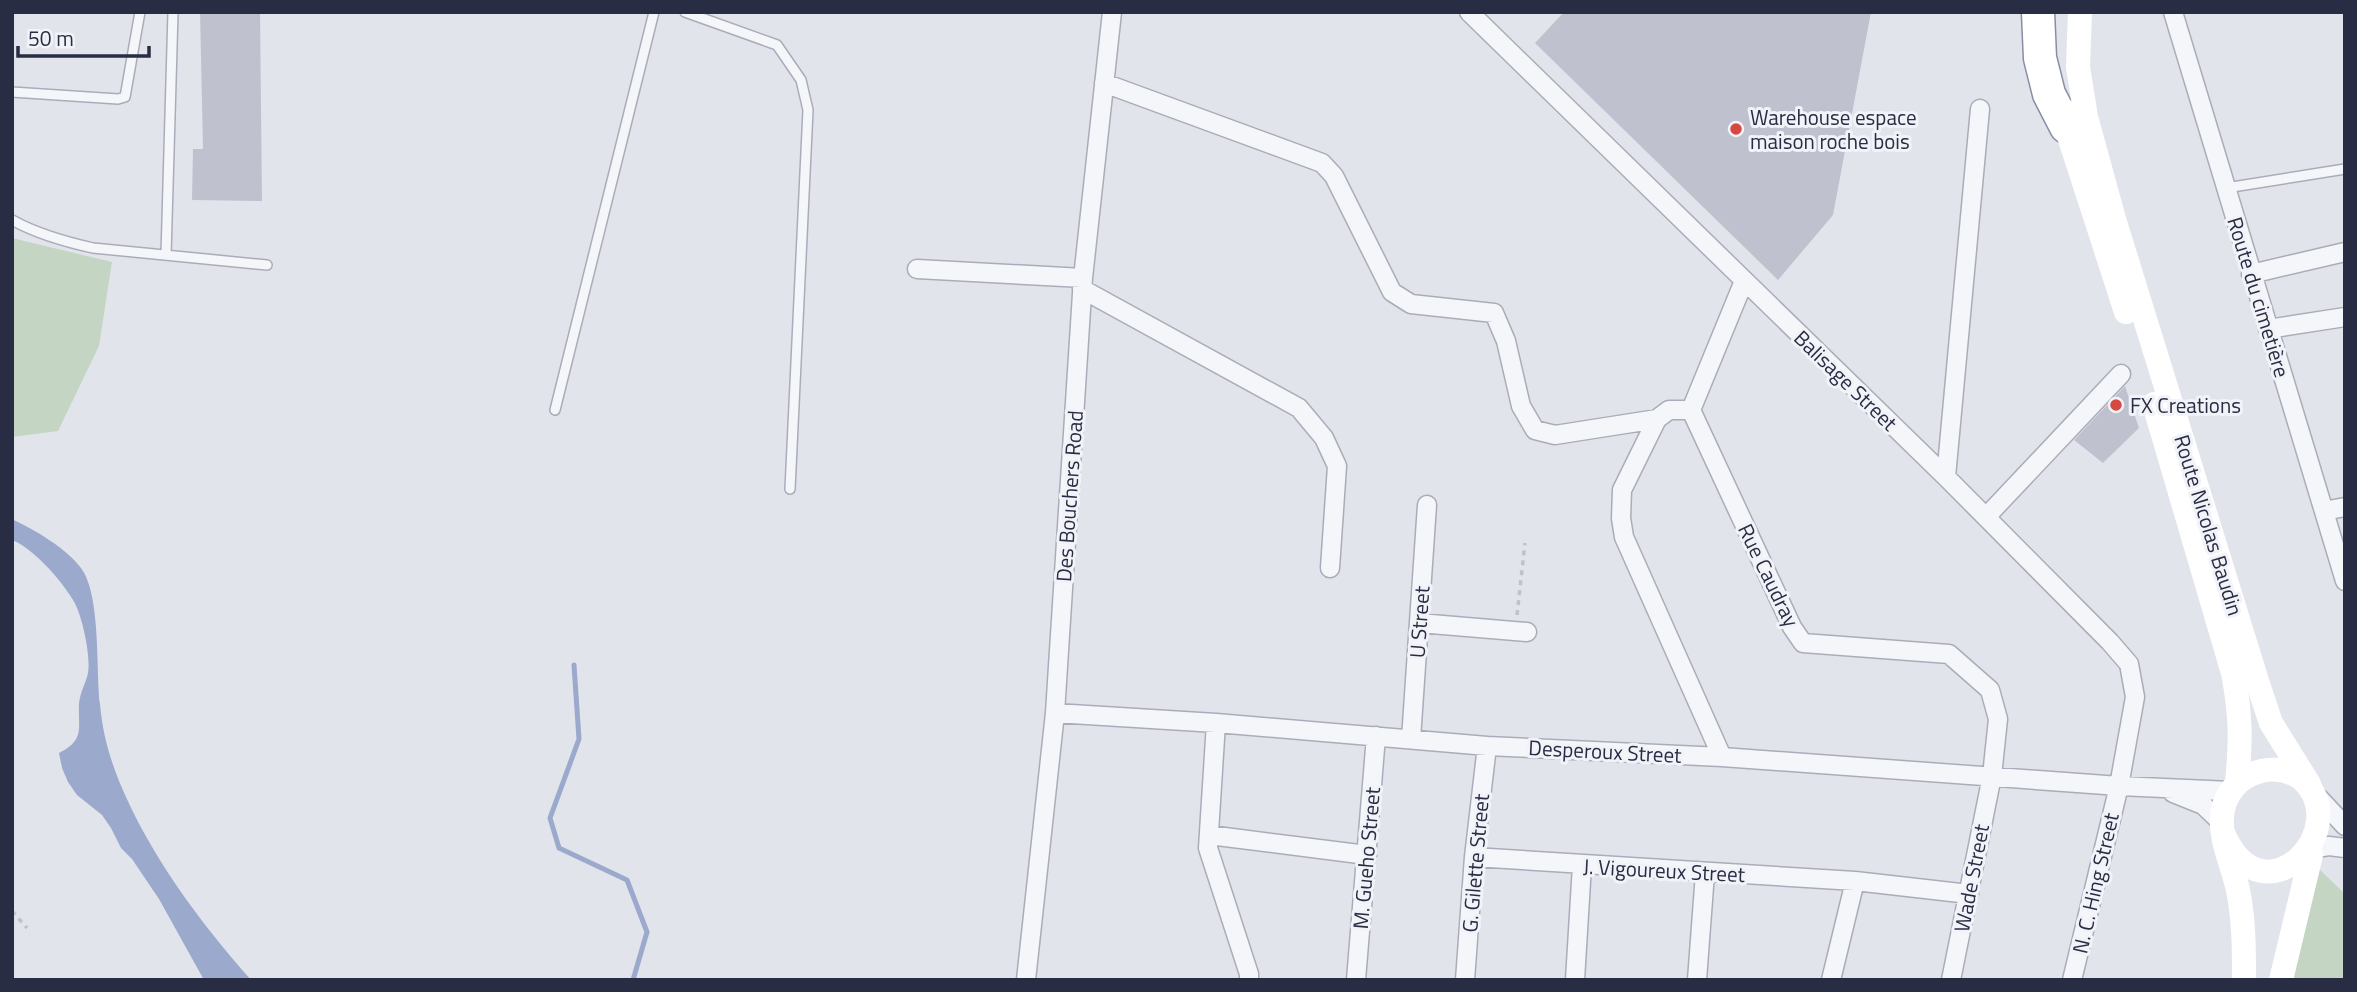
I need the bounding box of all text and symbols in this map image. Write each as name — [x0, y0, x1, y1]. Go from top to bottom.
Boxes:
scale bar — [18, 14, 149, 58]
text: 50 m — [28, 22, 74, 54]
place label: Warehouse espace maison roche bois — [1750, 101, 1917, 157]
marker: Warehouse espace maison roche bois — [1728, 121, 1744, 137]
street label: Route du cimetière — [2219, 213, 2299, 381]
street label: Balisage Street — [1787, 322, 1906, 438]
place label: FX Creations — [2130, 389, 2241, 421]
marker: FX Creations — [2108, 397, 2124, 413]
street label: Des Bouchers Road — [1047, 409, 1091, 583]
street label: Route Nicolas Baudin — [2166, 430, 2252, 620]
street label: Rue Caudray — [1730, 518, 1808, 632]
street label: U Street — [1401, 584, 1438, 659]
street label: Desperoux Street — [1528, 731, 1683, 771]
street label: M. Gueho Street — [1344, 785, 1388, 930]
street label: G. Gilette Street — [1453, 792, 1497, 934]
street label: N. C. Hing Street — [2063, 809, 2127, 957]
street label: Wade Street — [1945, 821, 1997, 935]
street label: J. Vigoureux Street — [1582, 850, 1746, 890]

